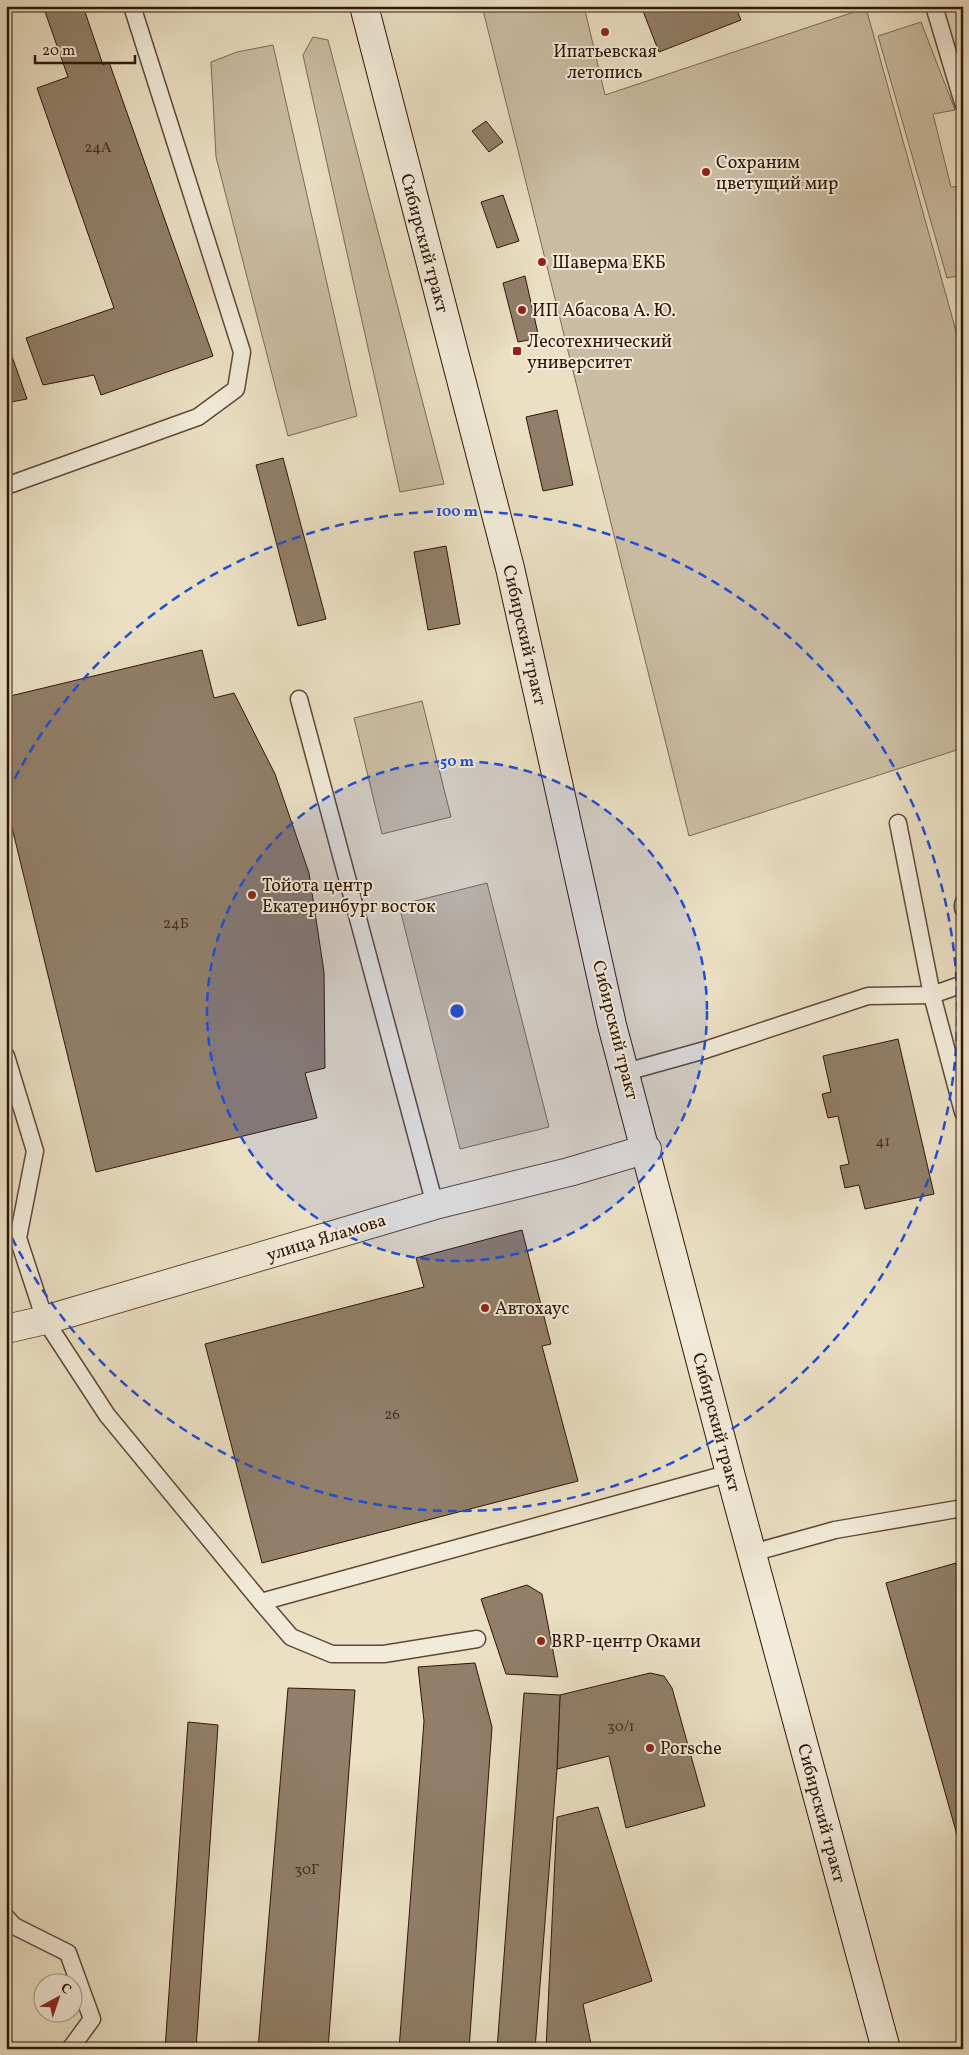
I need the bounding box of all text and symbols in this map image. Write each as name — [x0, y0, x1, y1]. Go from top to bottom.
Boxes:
marker: Ипатьевская летопись — [599, 26, 611, 38]
scale bar — [35, 32, 135, 64]
place label: Ипатьевская летопись — [553, 40, 657, 86]
text: 20 m — [42, 41, 75, 62]
house number: 24А — [84, 138, 112, 159]
place label: Сохраним цветущий мир — [716, 151, 838, 197]
marker: Сохраним цветущий мир — [700, 166, 712, 178]
street label: Сибирский тракт — [393, 171, 454, 316]
place label: Шаверма ЕКБ — [552, 251, 666, 276]
marker: Шаверма ЕКБ — [536, 256, 548, 268]
place label: ИП Абасова А. Ю. — [532, 299, 676, 324]
marker: ИП Абасова А. Ю. — [516, 304, 528, 316]
place label: Лесотехнический университет — [527, 330, 672, 376]
marker: Лесотехнический университет — [511, 345, 523, 357]
text: 100 m — [436, 502, 479, 523]
street label: Сибирский тракт — [495, 563, 552, 708]
text: 50 m — [440, 752, 474, 773]
place label: Тойота центр Екатеринбург восток — [262, 874, 436, 920]
marker: Тойота центр Екатеринбург восток — [246, 889, 258, 901]
house number: 24Б — [163, 914, 189, 935]
street label: Сибирский тракт — [585, 958, 644, 1103]
centre of rings — [448, 1002, 466, 1020]
house number: 41 — [876, 1132, 890, 1153]
street label: улица Яламова — [263, 1208, 389, 1269]
place label: Автохаус — [495, 1297, 569, 1322]
marker: Автохаус — [479, 1302, 491, 1314]
street label: Сибирский тракт — [685, 1350, 746, 1495]
house number: 26 — [384, 1405, 400, 1426]
place label: BRP-центр Оками — [551, 1630, 701, 1655]
marker: BRP-центр Оками — [535, 1635, 547, 1647]
house number: 30/1 — [607, 1717, 635, 1738]
place label: Porsche — [660, 1737, 722, 1762]
street label: Сибирский тракт — [790, 1741, 851, 1886]
marker: Porsche — [644, 1742, 656, 1754]
house number: 30Г — [295, 1860, 319, 1881]
north arrow — [32, 1972, 82, 2022]
text: С — [56, 1979, 75, 1999]

